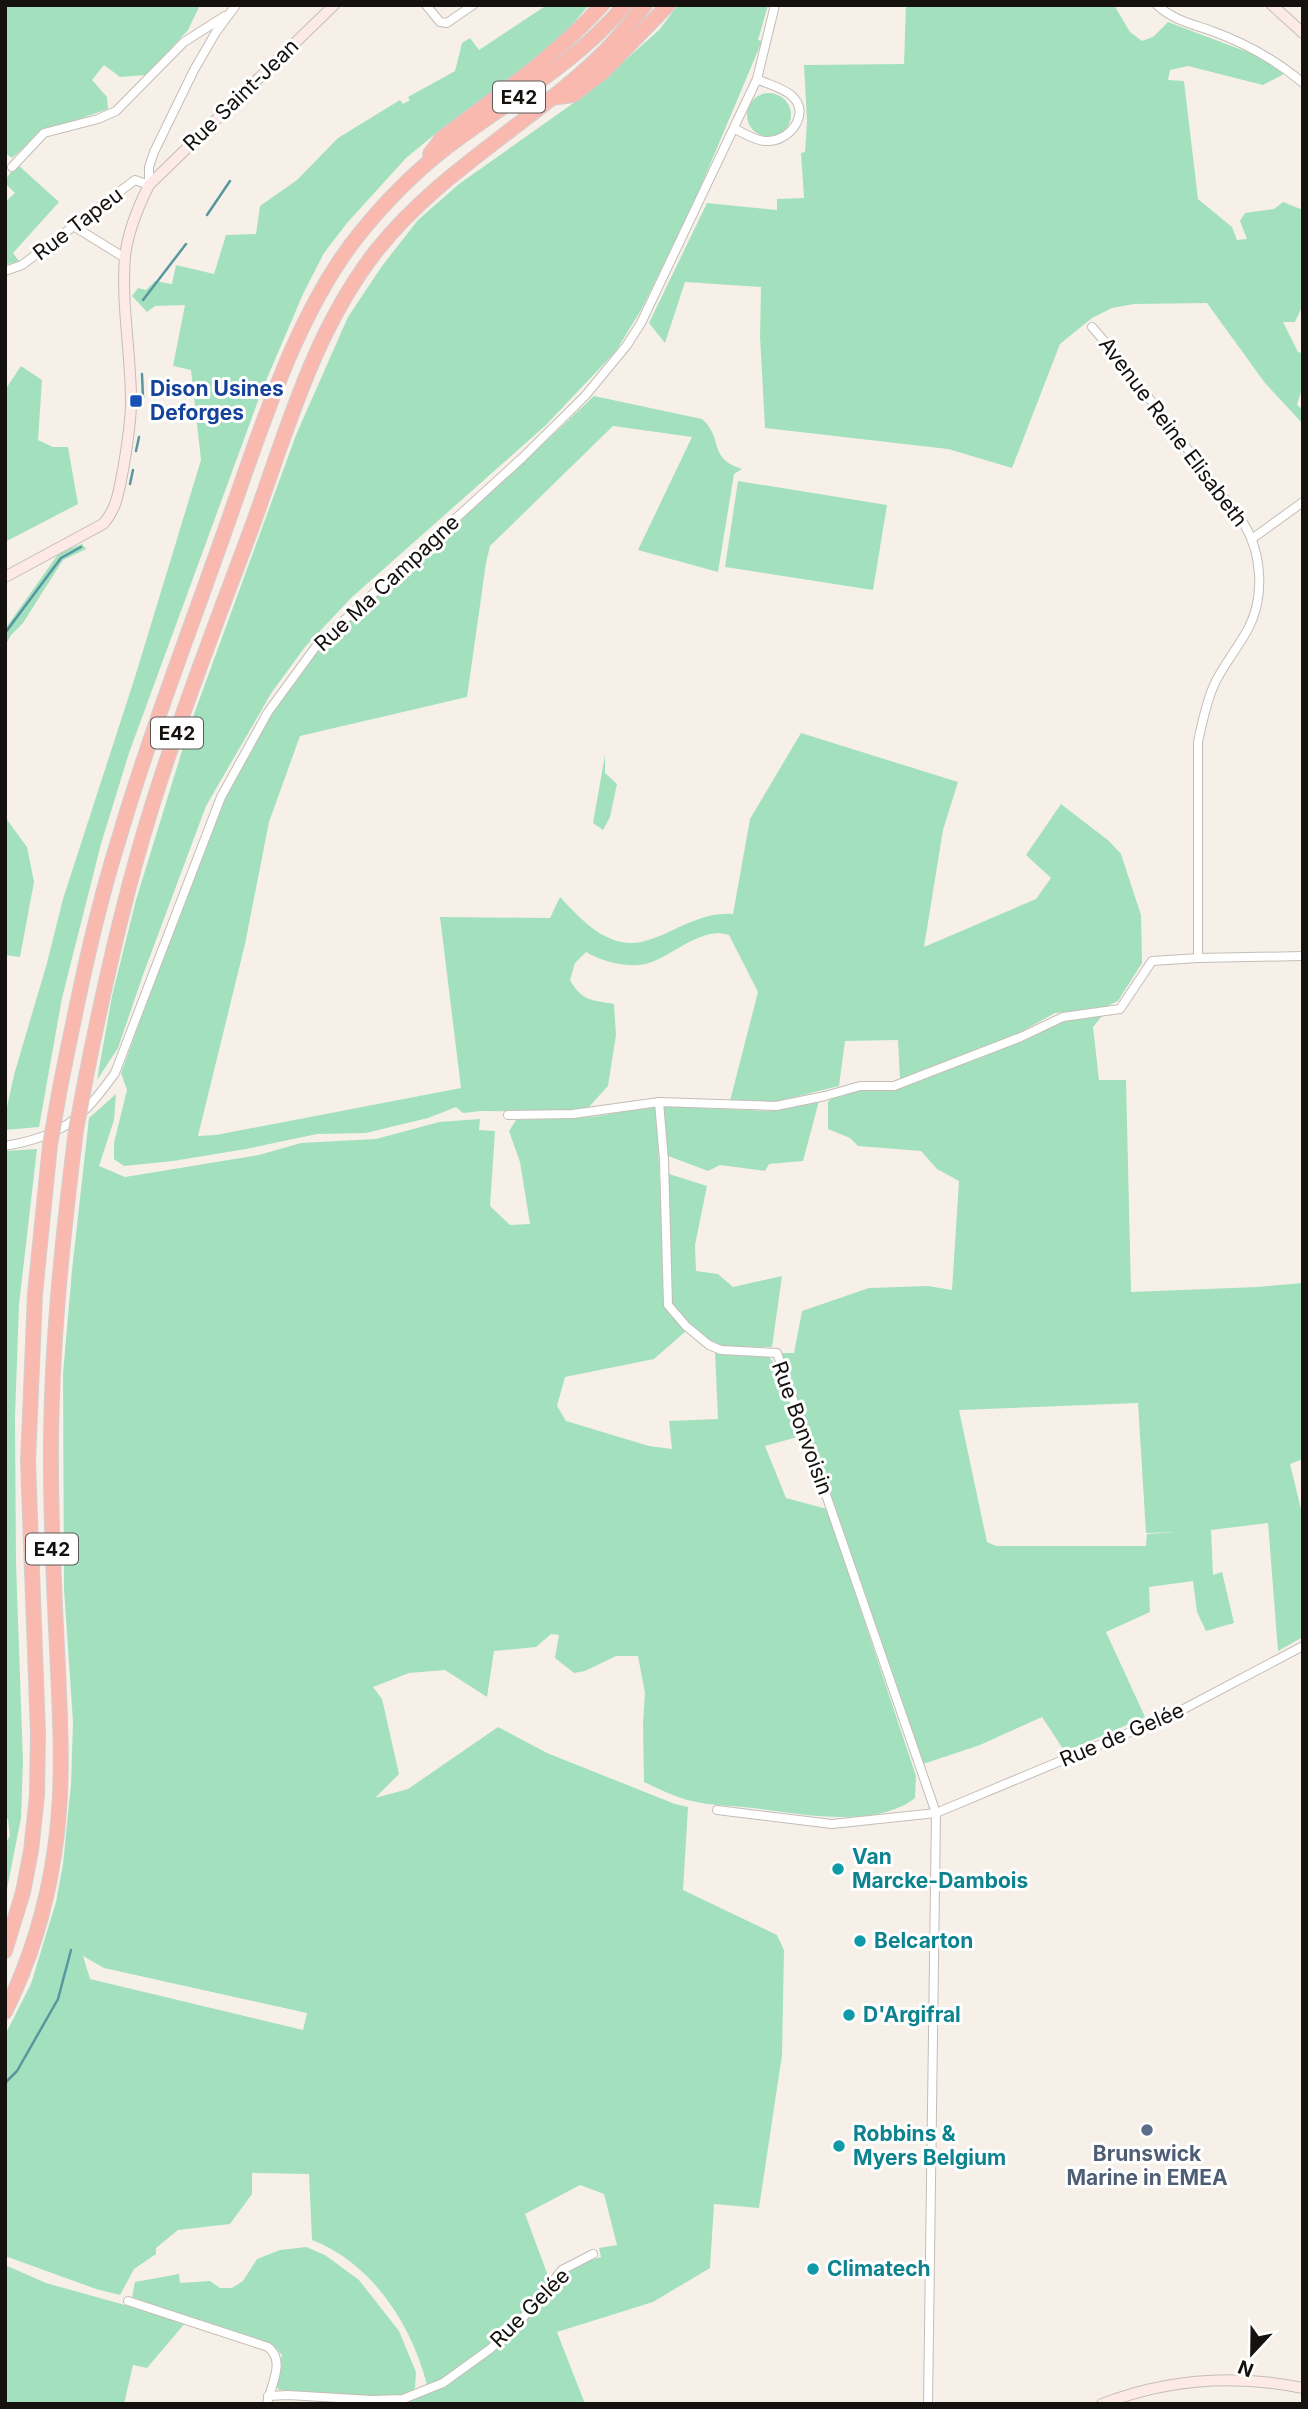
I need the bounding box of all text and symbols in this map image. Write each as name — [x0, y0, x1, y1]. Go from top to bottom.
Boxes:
street label: Rue Saint-Jean — [178, 33, 304, 156]
road number: E42 — [493, 82, 545, 113]
street label: Rue Tapeu — [28, 182, 127, 265]
street label: Avenue Reine Elisabeth — [1094, 332, 1253, 531]
place label: Dison Usines Deforges — [150, 376, 284, 425]
marker: Dison Usines Deforges — [128, 393, 144, 409]
street label: Rue Ma Campagne — [309, 509, 464, 656]
road number: E42 — [151, 718, 203, 748]
street label: Rue Bonvoisin — [767, 1358, 838, 1498]
road number: E42 — [26, 1534, 78, 1564]
street label: Rue de Gelée — [1056, 1697, 1188, 1772]
place label: Van Marcke-Dambois — [852, 1844, 1028, 1893]
marker: Van Marcke-Dambois — [830, 1861, 846, 1877]
place label: Belcarton — [874, 1928, 973, 1953]
marker: Belcarton — [852, 1933, 868, 1949]
place label: D'Argifral — [863, 2002, 961, 2027]
marker: D'Argifral — [841, 2007, 857, 2023]
place label: Robbins & Myers Belgium — [853, 2121, 1006, 2170]
marker: Brunswick Marine in EMEA — [1139, 2122, 1155, 2138]
marker: Robbins & Myers Belgium — [831, 2138, 847, 2154]
place label: Brunswick Marine in EMEA — [1066, 2141, 1228, 2190]
place label: Climatech — [827, 2256, 931, 2281]
marker: Climatech — [805, 2261, 821, 2277]
street label: Rue Gelée — [485, 2263, 574, 2352]
north arrow — [1217, 2318, 1287, 2388]
text: N — [1235, 2355, 1257, 2382]

